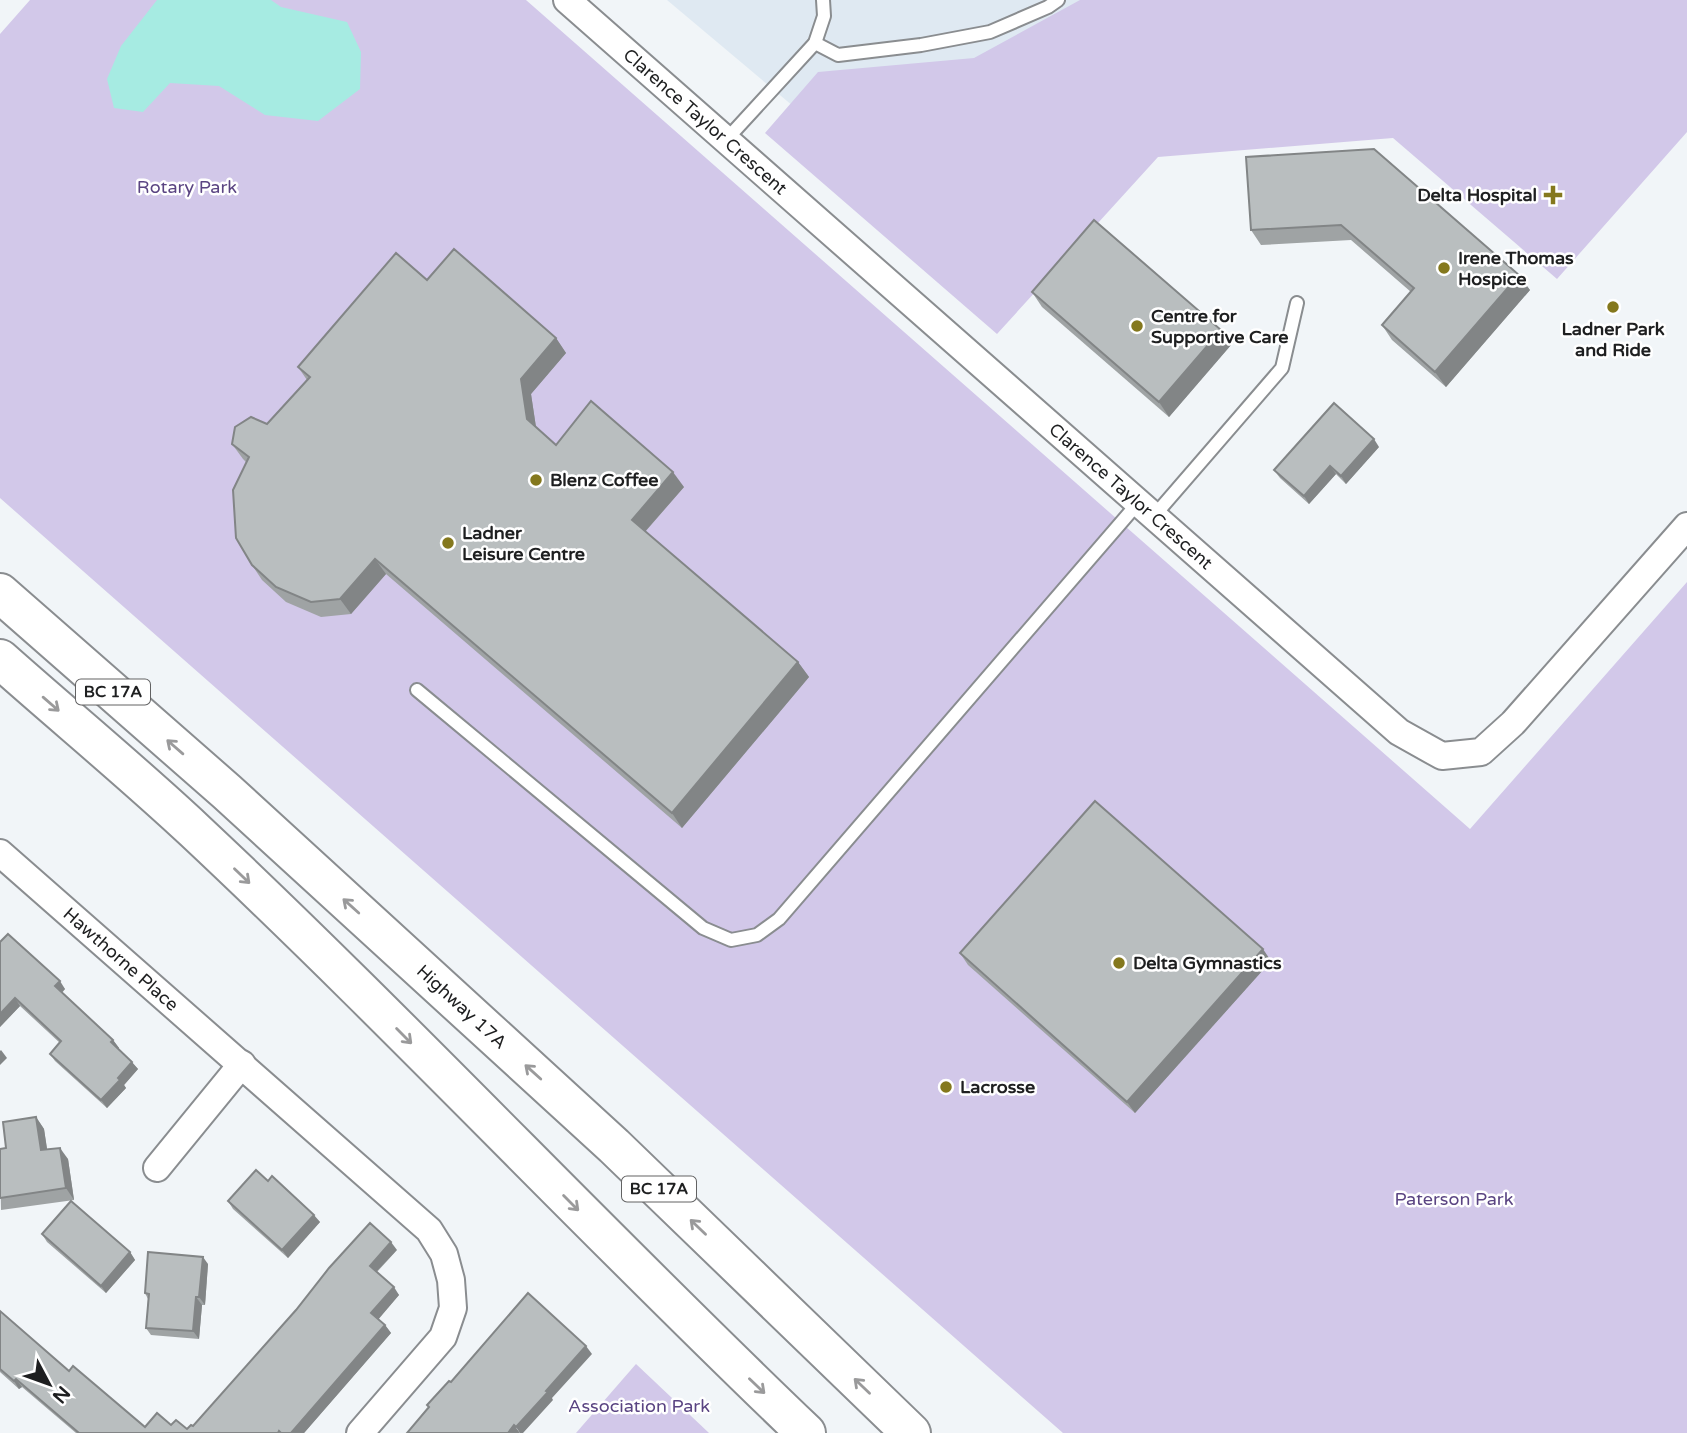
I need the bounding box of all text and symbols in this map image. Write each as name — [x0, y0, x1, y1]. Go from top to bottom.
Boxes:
street label: Clarence Taylor Crescent — [619, 44, 792, 199]
park label: Rotary Park — [137, 176, 237, 198]
place label: Delta Hospital — [1417, 184, 1537, 206]
marker: Delta Hospital — [1543, 185, 1563, 205]
place label: Irene Thomas Hospice — [1458, 247, 1574, 290]
marker: Irene Thomas Hospice — [1436, 260, 1452, 276]
marker: Ladner Park and Ride — [1605, 299, 1621, 315]
place label: Centre for Supportive Care — [1151, 305, 1289, 348]
marker: Centre for Supportive Care — [1129, 318, 1145, 334]
place label: Ladner Park and Ride — [1561, 318, 1665, 361]
street label: Clarence Taylor Crescent — [1044, 418, 1217, 574]
place label: Blenz Coffee — [550, 469, 659, 491]
marker: Blenz Coffee — [528, 472, 544, 488]
place label: Ladner Leisure Centre — [462, 522, 585, 565]
marker: Ladner Leisure Centre — [440, 535, 456, 551]
road number: BC 17A — [76, 680, 150, 705]
one-way arrow — [42, 696, 60, 712]
one-way arrow — [166, 739, 184, 755]
one-way arrow — [233, 868, 250, 885]
one-way arrow — [342, 898, 360, 914]
street label: Hawthorne Place — [59, 903, 183, 1016]
place label: Delta Gymnastics — [1133, 952, 1282, 974]
marker: Delta Gymnastics — [1111, 955, 1127, 971]
street label: Highway 17A — [412, 960, 511, 1054]
one-way arrow — [395, 1027, 412, 1044]
one-way arrow — [525, 1063, 542, 1080]
place label: Lacrosse — [960, 1076, 1035, 1098]
marker: Lacrosse — [938, 1079, 954, 1095]
road number: BC 17A — [622, 1176, 696, 1202]
park label: Paterson Park — [1394, 1188, 1514, 1210]
one-way arrow — [563, 1194, 580, 1211]
one-way arrow — [690, 1219, 707, 1236]
north arrow — [14, 1349, 84, 1419]
one-way arrow — [854, 1377, 871, 1394]
one-way arrow — [748, 1378, 765, 1395]
text: N — [48, 1382, 74, 1407]
park label: Association Park — [568, 1395, 710, 1417]

